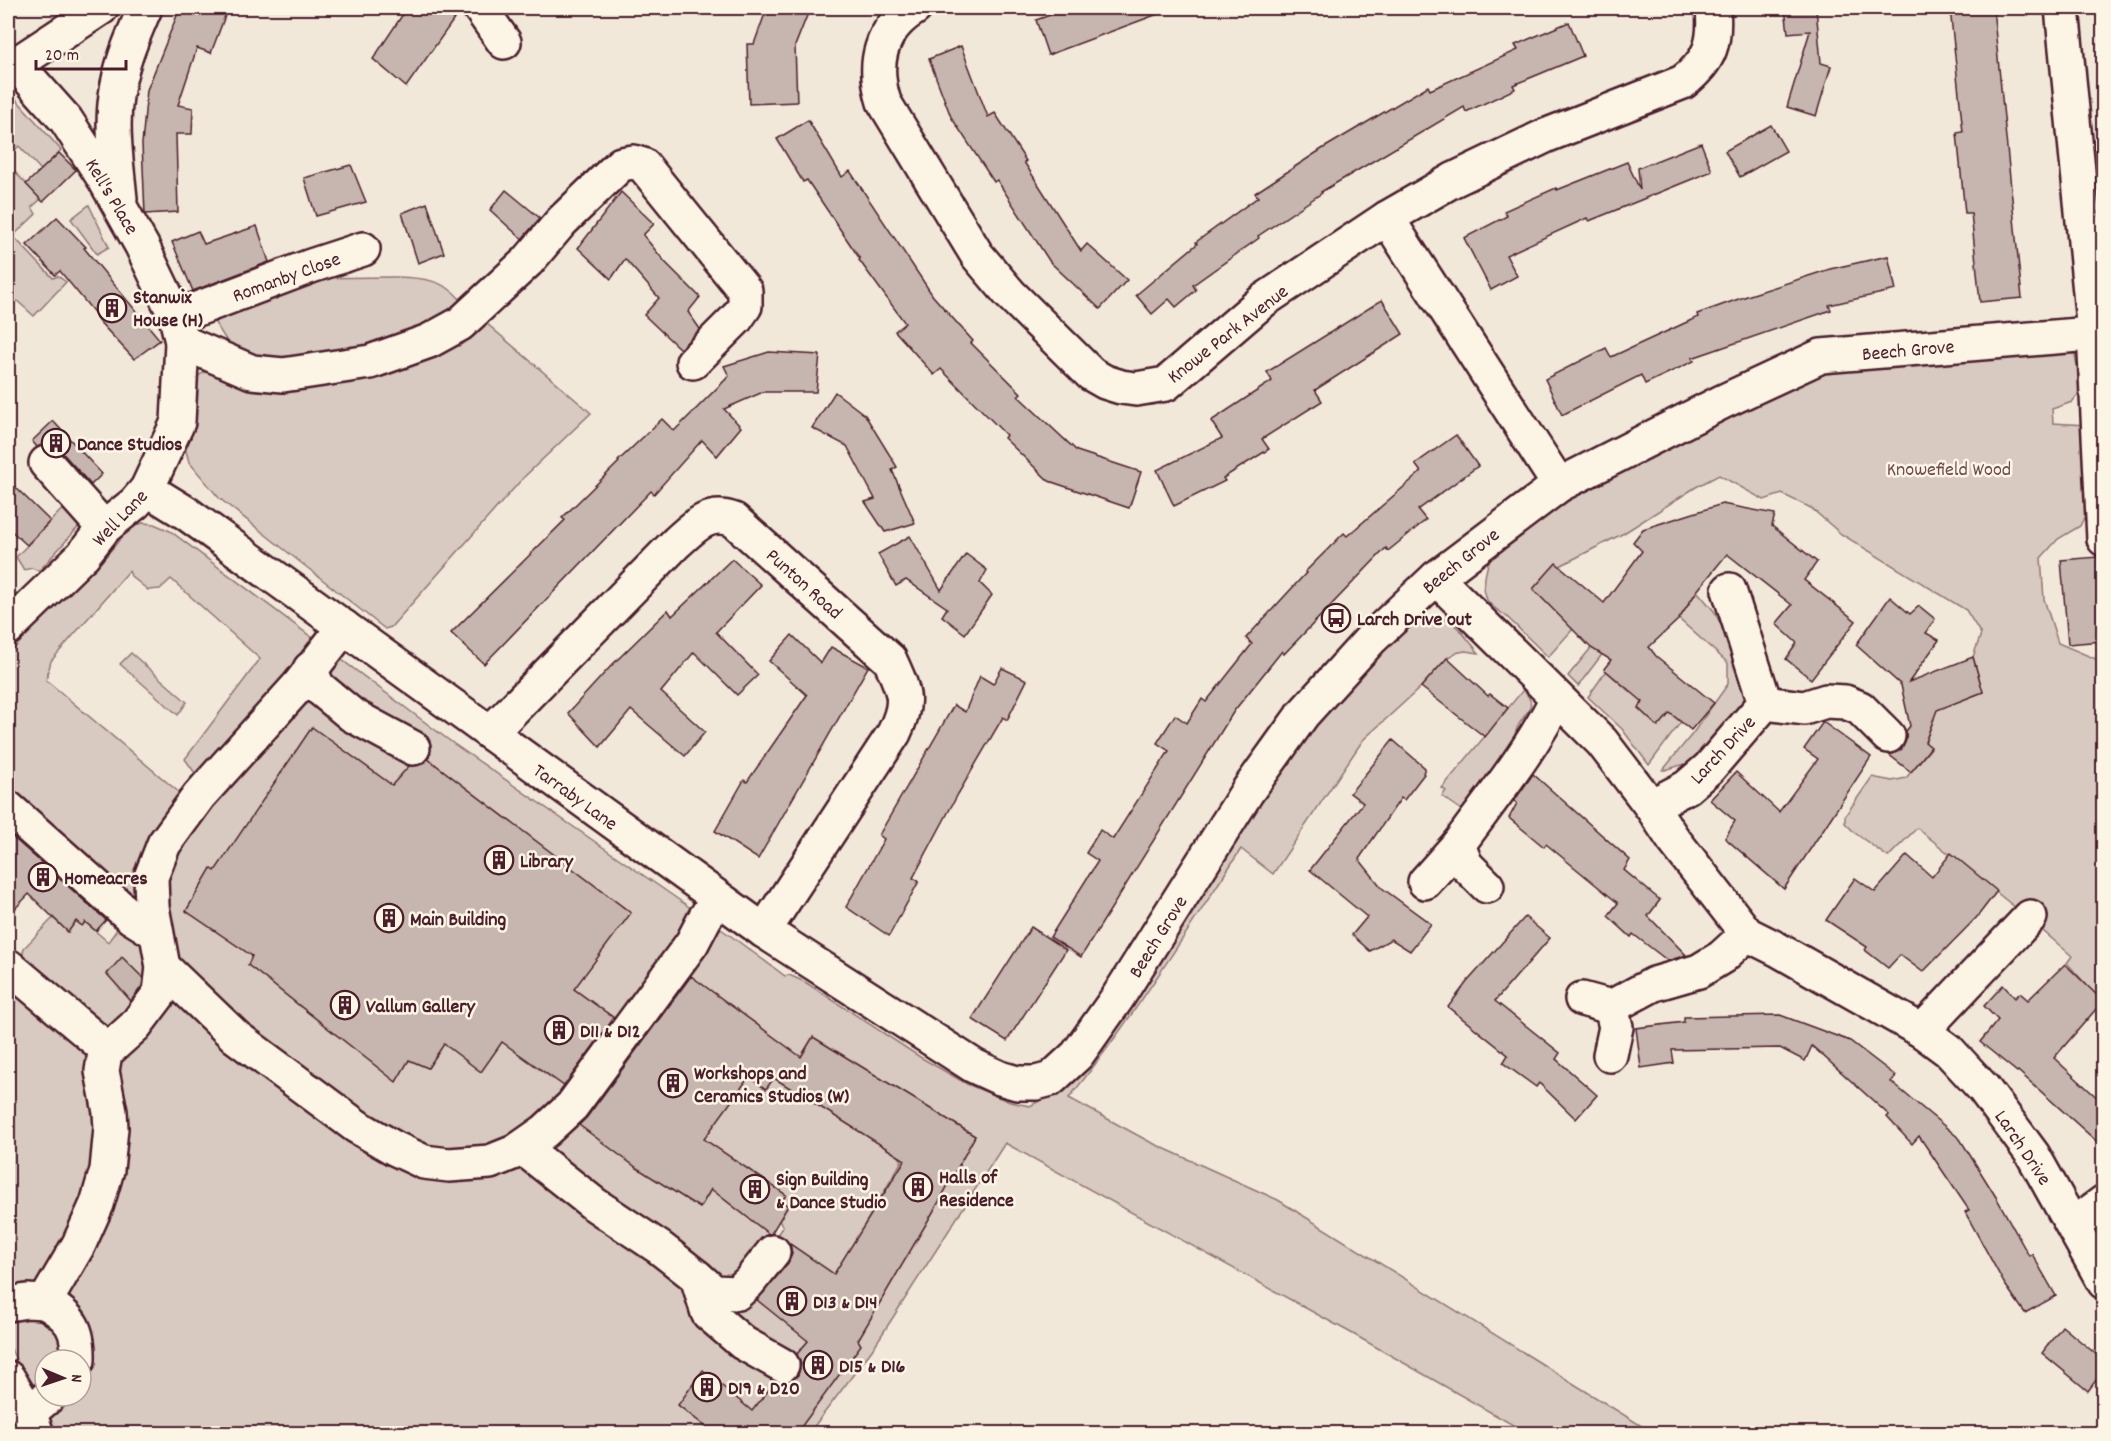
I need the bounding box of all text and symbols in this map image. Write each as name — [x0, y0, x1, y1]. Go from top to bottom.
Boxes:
scale bar — [36, 33, 126, 71]
text: 20 m — [45, 44, 79, 69]
street label: Kell's Place — [77, 154, 144, 241]
street label: Romanby Close — [229, 246, 345, 311]
street label: Knowe Park Avenue — [1162, 279, 1296, 392]
place label: Stanwix House (H) — [133, 285, 203, 336]
building icon: Stanwix House (H) — [96, 292, 128, 324]
street label: Beech Grove — [1861, 334, 1956, 370]
building icon: Dance Studios — [40, 427, 72, 459]
place label: Dance Studios — [77, 432, 183, 460]
park label: Knowefield Wood — [1887, 457, 2011, 485]
street label: Well Lane — [87, 484, 156, 554]
street label: Beech Grove — [1417, 522, 1507, 602]
street label: Punton Road — [759, 543, 847, 627]
bus stop icon: Larch Drive out — [1320, 602, 1352, 634]
place label: Larch Drive out — [1357, 607, 1472, 635]
street label: Larch Drive — [1685, 710, 1764, 792]
street label: Tarraby Lane — [526, 758, 622, 839]
building icon: Library — [483, 844, 515, 876]
place label: Library — [520, 849, 574, 877]
building icon: Homeacres — [27, 861, 59, 893]
place label: Homeacres — [64, 866, 148, 894]
street label: Beech Grove — [1123, 891, 1196, 984]
building icon: Main Building — [373, 902, 405, 934]
place label: Main Building — [410, 907, 506, 935]
building icon: Vallum Gallery — [329, 989, 361, 1021]
place label: Vallum Gallery — [366, 994, 476, 1022]
building icon: D11 & D12 — [543, 1014, 575, 1046]
place label: D11 & D12 — [580, 1019, 640, 1047]
place label: Workshops and Ceramics Studios (W) — [694, 1061, 849, 1112]
building icon: Workshops and Ceramics Studios (W) — [657, 1067, 689, 1099]
street label: Larch Drive — [1986, 1105, 2057, 1192]
place label: Halls of Residence — [939, 1165, 1014, 1216]
place label: Sign Building & Dance Studio — [776, 1167, 887, 1218]
building icon: Halls of Residence — [902, 1171, 934, 1203]
building icon: Sign Building & Dance Studio — [739, 1173, 771, 1205]
building icon: D13 & D14 — [776, 1285, 808, 1317]
place label: D13 & D14 — [813, 1290, 878, 1318]
north arrow — [33, 1348, 93, 1408]
building icon: D15 & D16 — [802, 1349, 834, 1381]
place label: D15 & D16 — [839, 1354, 906, 1382]
building icon: D19 & D20 — [691, 1371, 723, 1403]
text: N — [64, 1374, 87, 1383]
place label: D19 & D20 — [728, 1376, 800, 1404]

